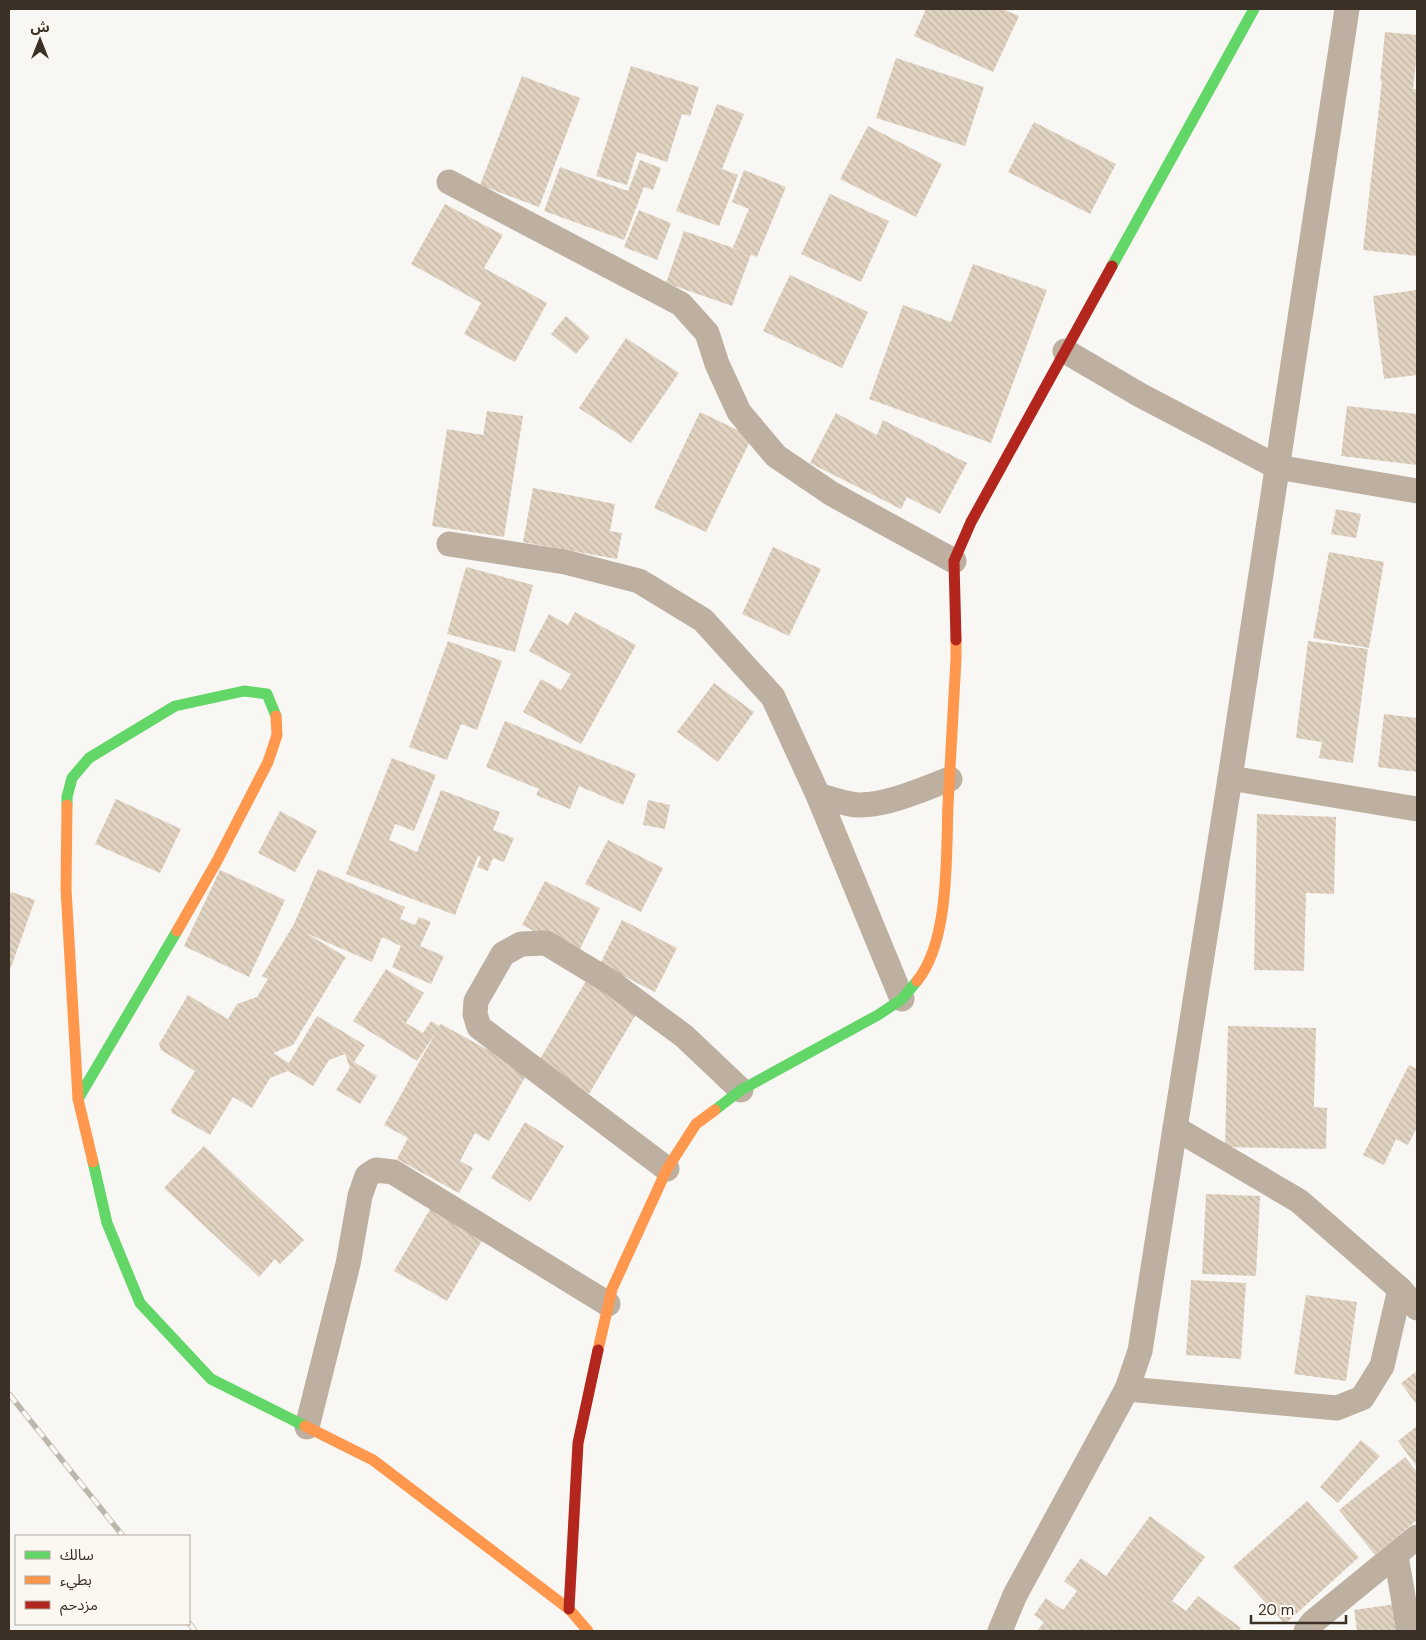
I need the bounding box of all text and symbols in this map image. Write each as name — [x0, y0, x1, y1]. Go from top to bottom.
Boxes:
north arrow — [15, 15, 65, 65]
text: ش — [30, 18, 50, 36]
legend — [15, 1535, 190, 1625]
text: سالك — [60, 1545, 94, 1565]
text: بطيء — [60, 1570, 92, 1591]
scale bar — [1251, 1592, 1346, 1624]
text: مزدحم — [60, 1595, 98, 1616]
text: 20 m — [1258, 1600, 1294, 1620]

